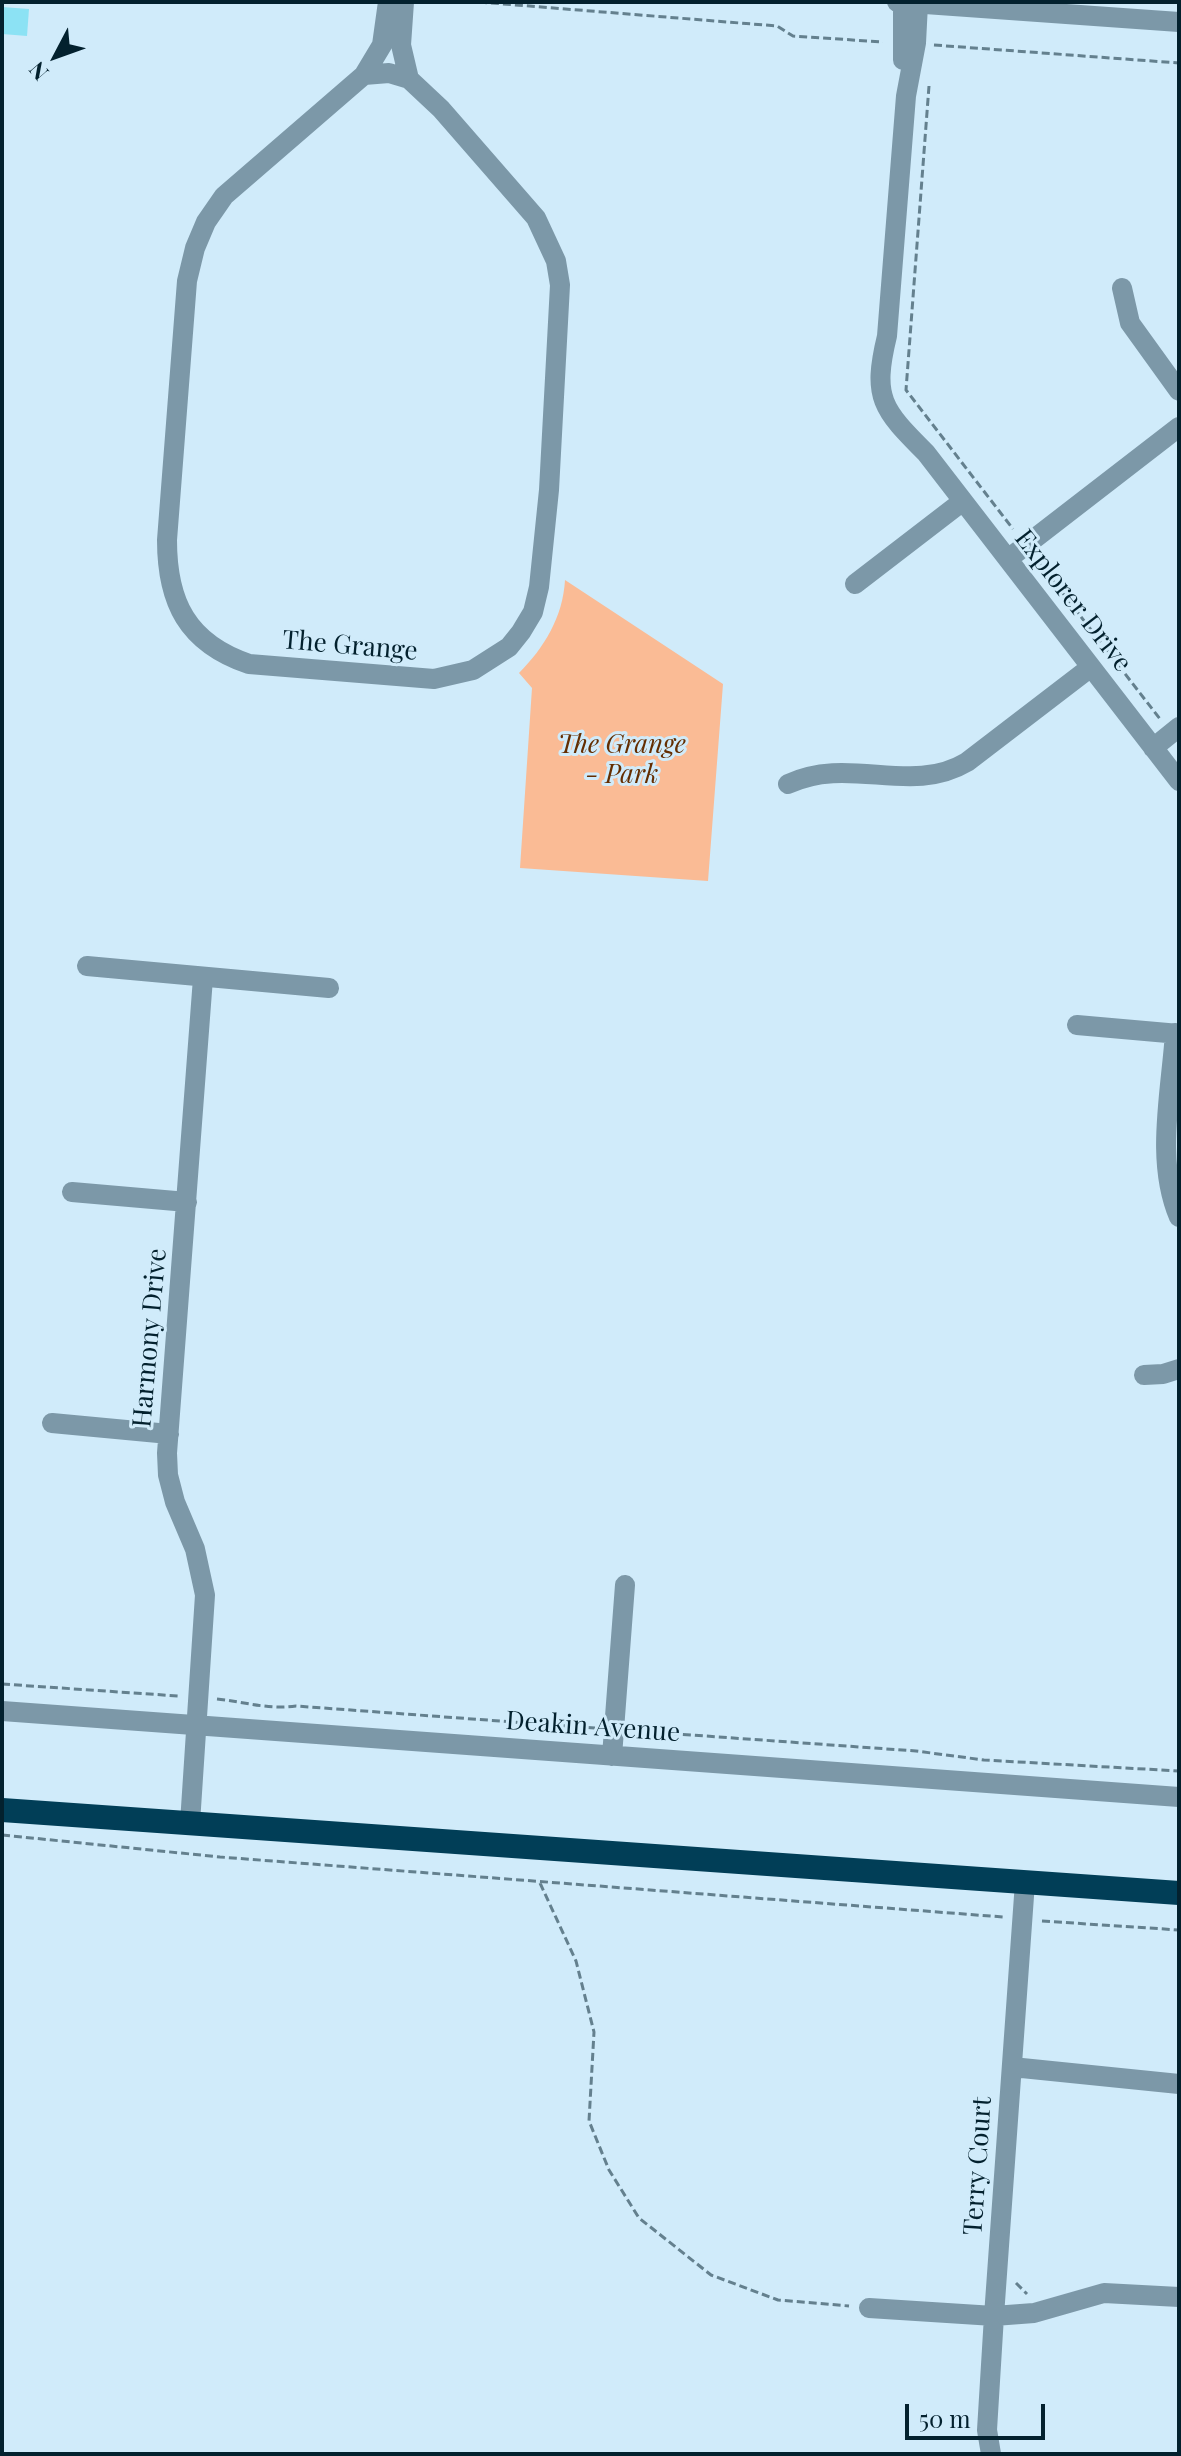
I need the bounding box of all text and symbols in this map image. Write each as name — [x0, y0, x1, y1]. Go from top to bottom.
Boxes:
north arrow — [16, 16, 96, 96]
text: N — [21, 56, 54, 88]
street label: Explorer Drive — [1008, 524, 1138, 678]
street label: The Grange — [281, 625, 419, 667]
park label: The Grange - Park — [558, 729, 686, 790]
street label: Harmony Drive — [127, 1247, 173, 1429]
street label: Deakin Avenue — [505, 1705, 681, 1749]
street label: Terry Court — [958, 2096, 998, 2236]
scale bar — [909, 2388, 1049, 2438]
text: 50 m — [919, 2402, 971, 2434]

